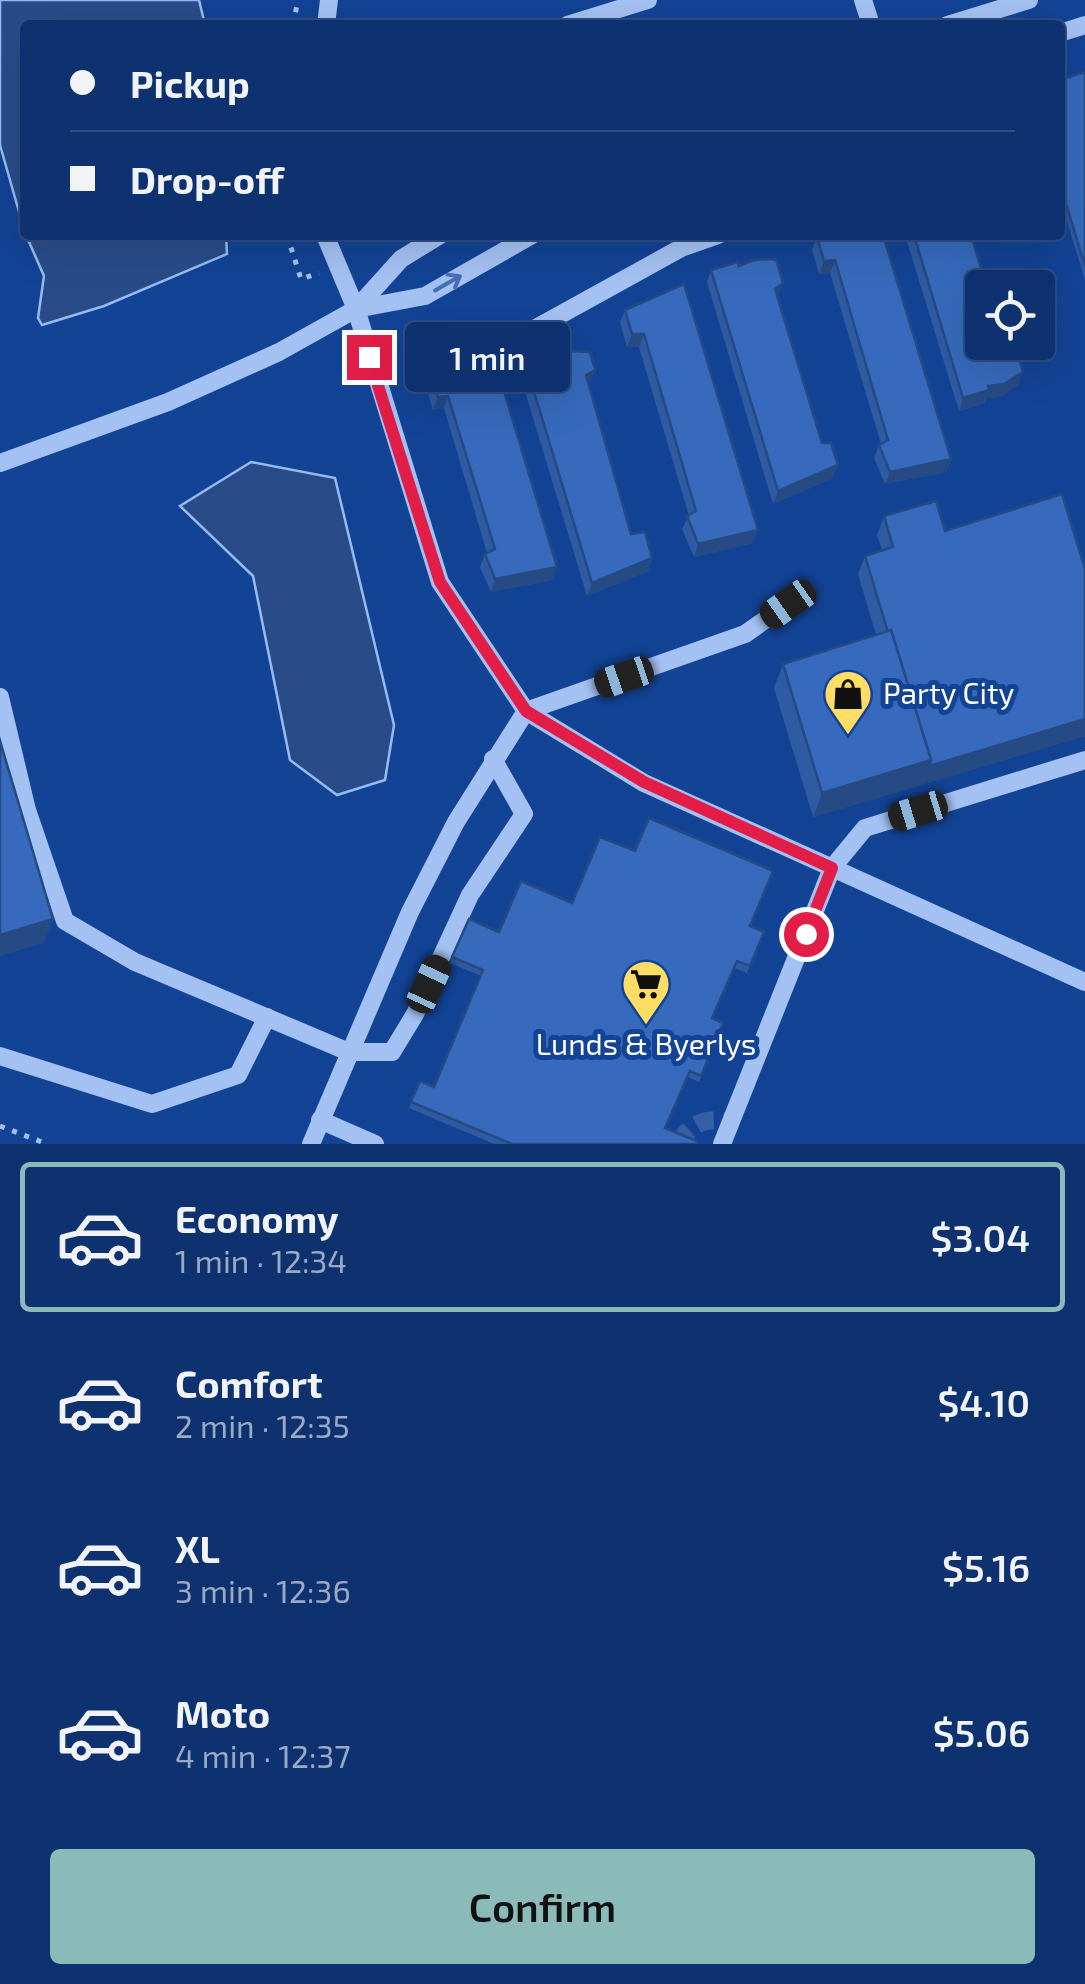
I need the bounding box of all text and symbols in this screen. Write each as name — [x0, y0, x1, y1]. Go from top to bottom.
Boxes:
text: Pickup — [130, 60, 250, 106]
text: Drop-off — [130, 156, 284, 202]
map controls — [965, 270, 1055, 360]
button: locate — [965, 270, 1055, 360]
one-way arrow — [433, 272, 462, 292]
callout: 1 min — [404, 322, 569, 392]
route end — [347, 335, 392, 380]
text: 1 min — [450, 338, 525, 376]
car — [755, 575, 821, 633]
car — [591, 653, 657, 701]
shop icon: Party City — [822, 668, 874, 736]
place label: Party City — [883, 674, 1014, 710]
car — [885, 788, 951, 834]
route start — [784, 912, 829, 957]
car — [403, 950, 455, 1018]
supermarket icon: Lunds & Byerlys — [620, 958, 672, 1026]
place label: Lunds & Byerlys — [536, 1025, 756, 1061]
icon: car — [55, 1192, 145, 1282]
text: Economy — [175, 1195, 339, 1241]
text: $3.04 — [930, 1214, 1030, 1260]
text: 1 min · 12:34 — [175, 1241, 347, 1279]
icon: car — [55, 1357, 145, 1447]
text: Comfort — [175, 1360, 323, 1406]
text: $4.10 — [938, 1379, 1030, 1425]
text: 2 min · 12:35 — [175, 1406, 350, 1444]
icon: car — [55, 1522, 145, 1612]
text: XL — [175, 1525, 220, 1571]
text: $5.16 — [942, 1544, 1030, 1590]
text: 3 min · 12:36 — [175, 1571, 351, 1609]
icon: car — [55, 1687, 145, 1777]
text: Moto — [175, 1690, 270, 1736]
text: $5.06 — [933, 1709, 1030, 1755]
text: 4 min · 12:37 — [175, 1736, 351, 1774]
button: Confirm — [50, 1849, 1035, 1964]

